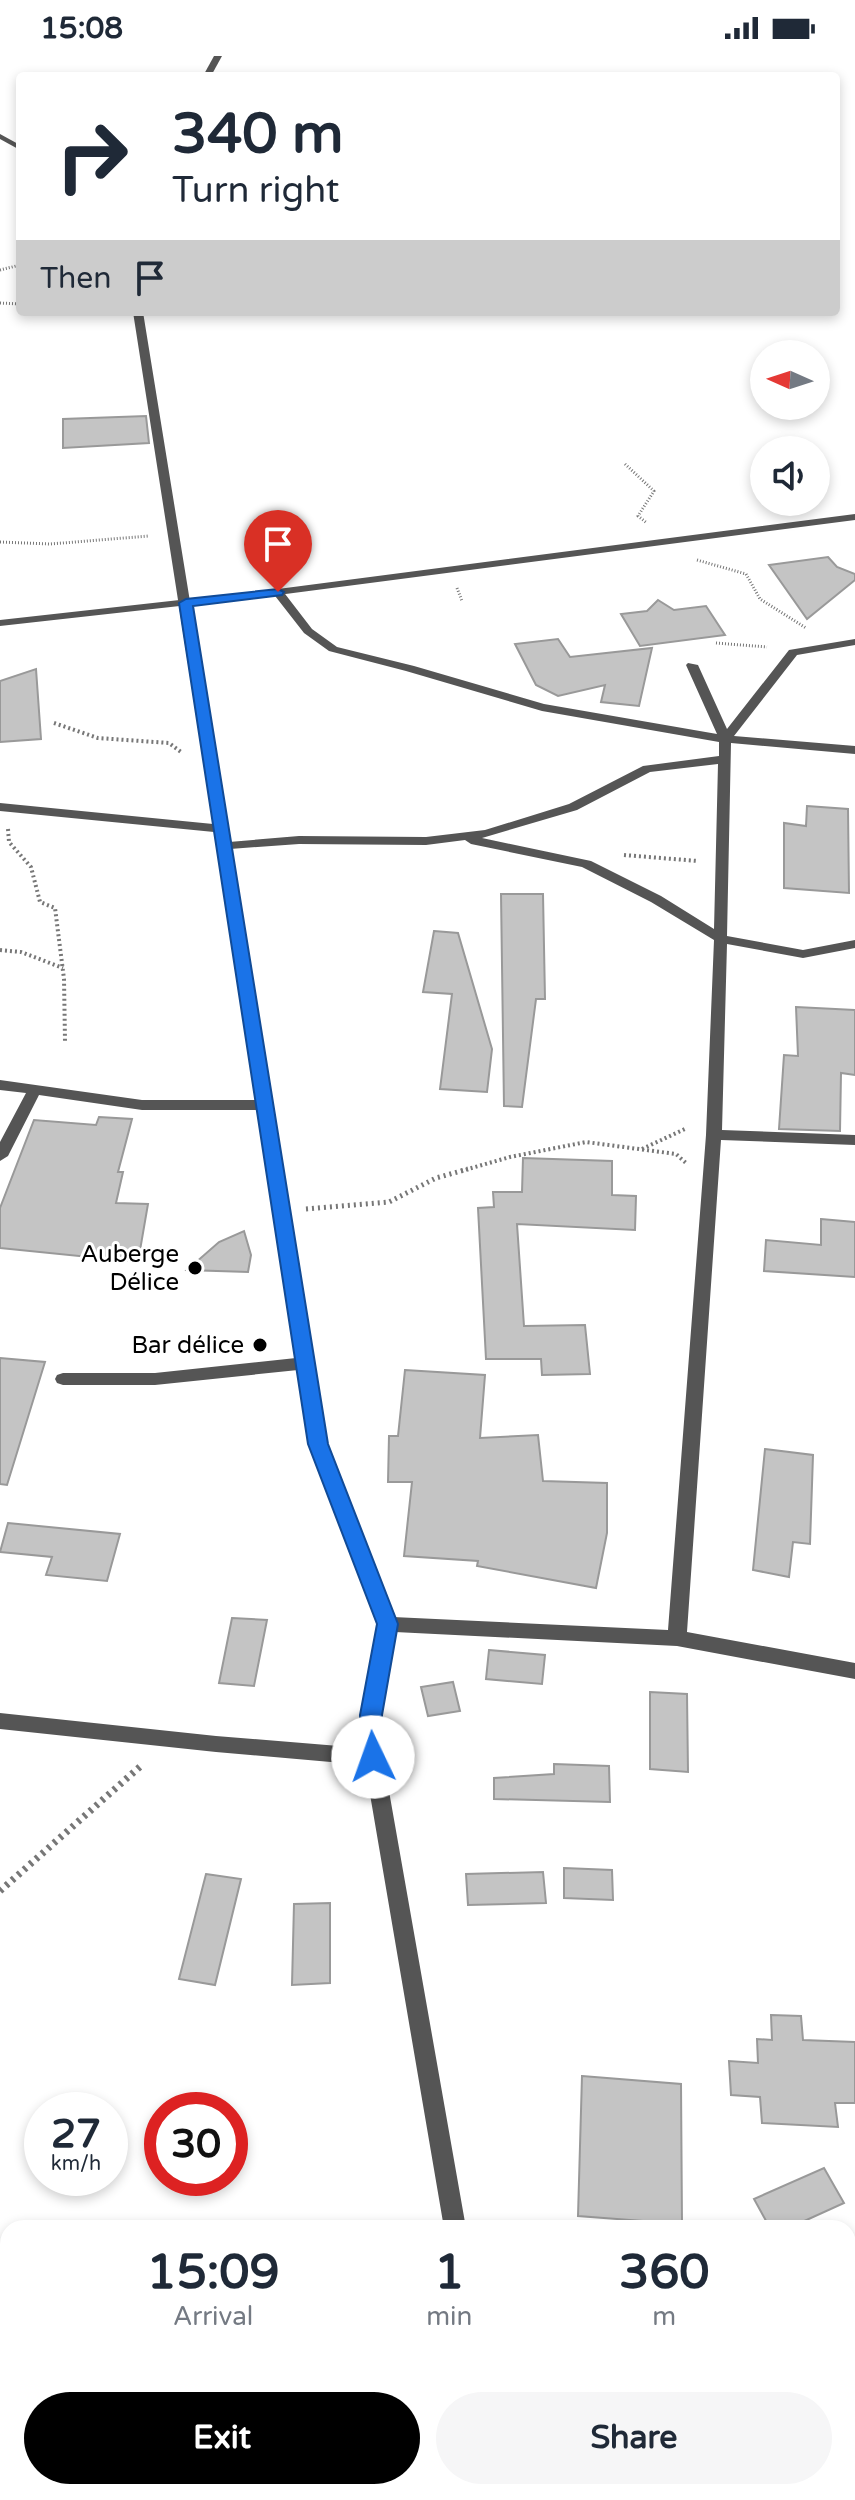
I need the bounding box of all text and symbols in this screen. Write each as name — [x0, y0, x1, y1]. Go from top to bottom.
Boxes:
text: 15:08 — [40, 10, 123, 47]
text: 340 m — [172, 101, 343, 168]
icon: right — [40, 104, 144, 208]
text: Turn right — [172, 169, 339, 212]
icon: arrive — [128, 256, 172, 300]
text: Then — [40, 260, 112, 297]
north arrow — [750, 340, 830, 420]
map controls — [750, 340, 830, 516]
button: sound — [750, 436, 830, 516]
pin — [244, 510, 312, 592]
icon: arrive — [256, 522, 300, 566]
place label: Auberge Délice — [81, 1240, 179, 1297]
marker: Auberge Délice — [186, 1259, 204, 1277]
place label: Bar délice — [131, 1331, 244, 1360]
marker: Bar délice — [251, 1336, 269, 1354]
position arrow — [331, 1715, 415, 1799]
speed limit sign: 30 — [144, 2092, 248, 2196]
text: 27 — [51, 2110, 101, 2158]
text: km/h — [51, 2152, 101, 2176]
text: 15:09 — [147, 2244, 280, 2302]
text: 1 — [434, 2244, 464, 2302]
text: 360 — [619, 2244, 709, 2302]
text: Arrival — [173, 2301, 253, 2332]
text: min — [426, 2301, 472, 2332]
text: m — [652, 2301, 676, 2332]
button: Exit — [24, 2392, 420, 2484]
button: Share — [436, 2392, 832, 2484]

